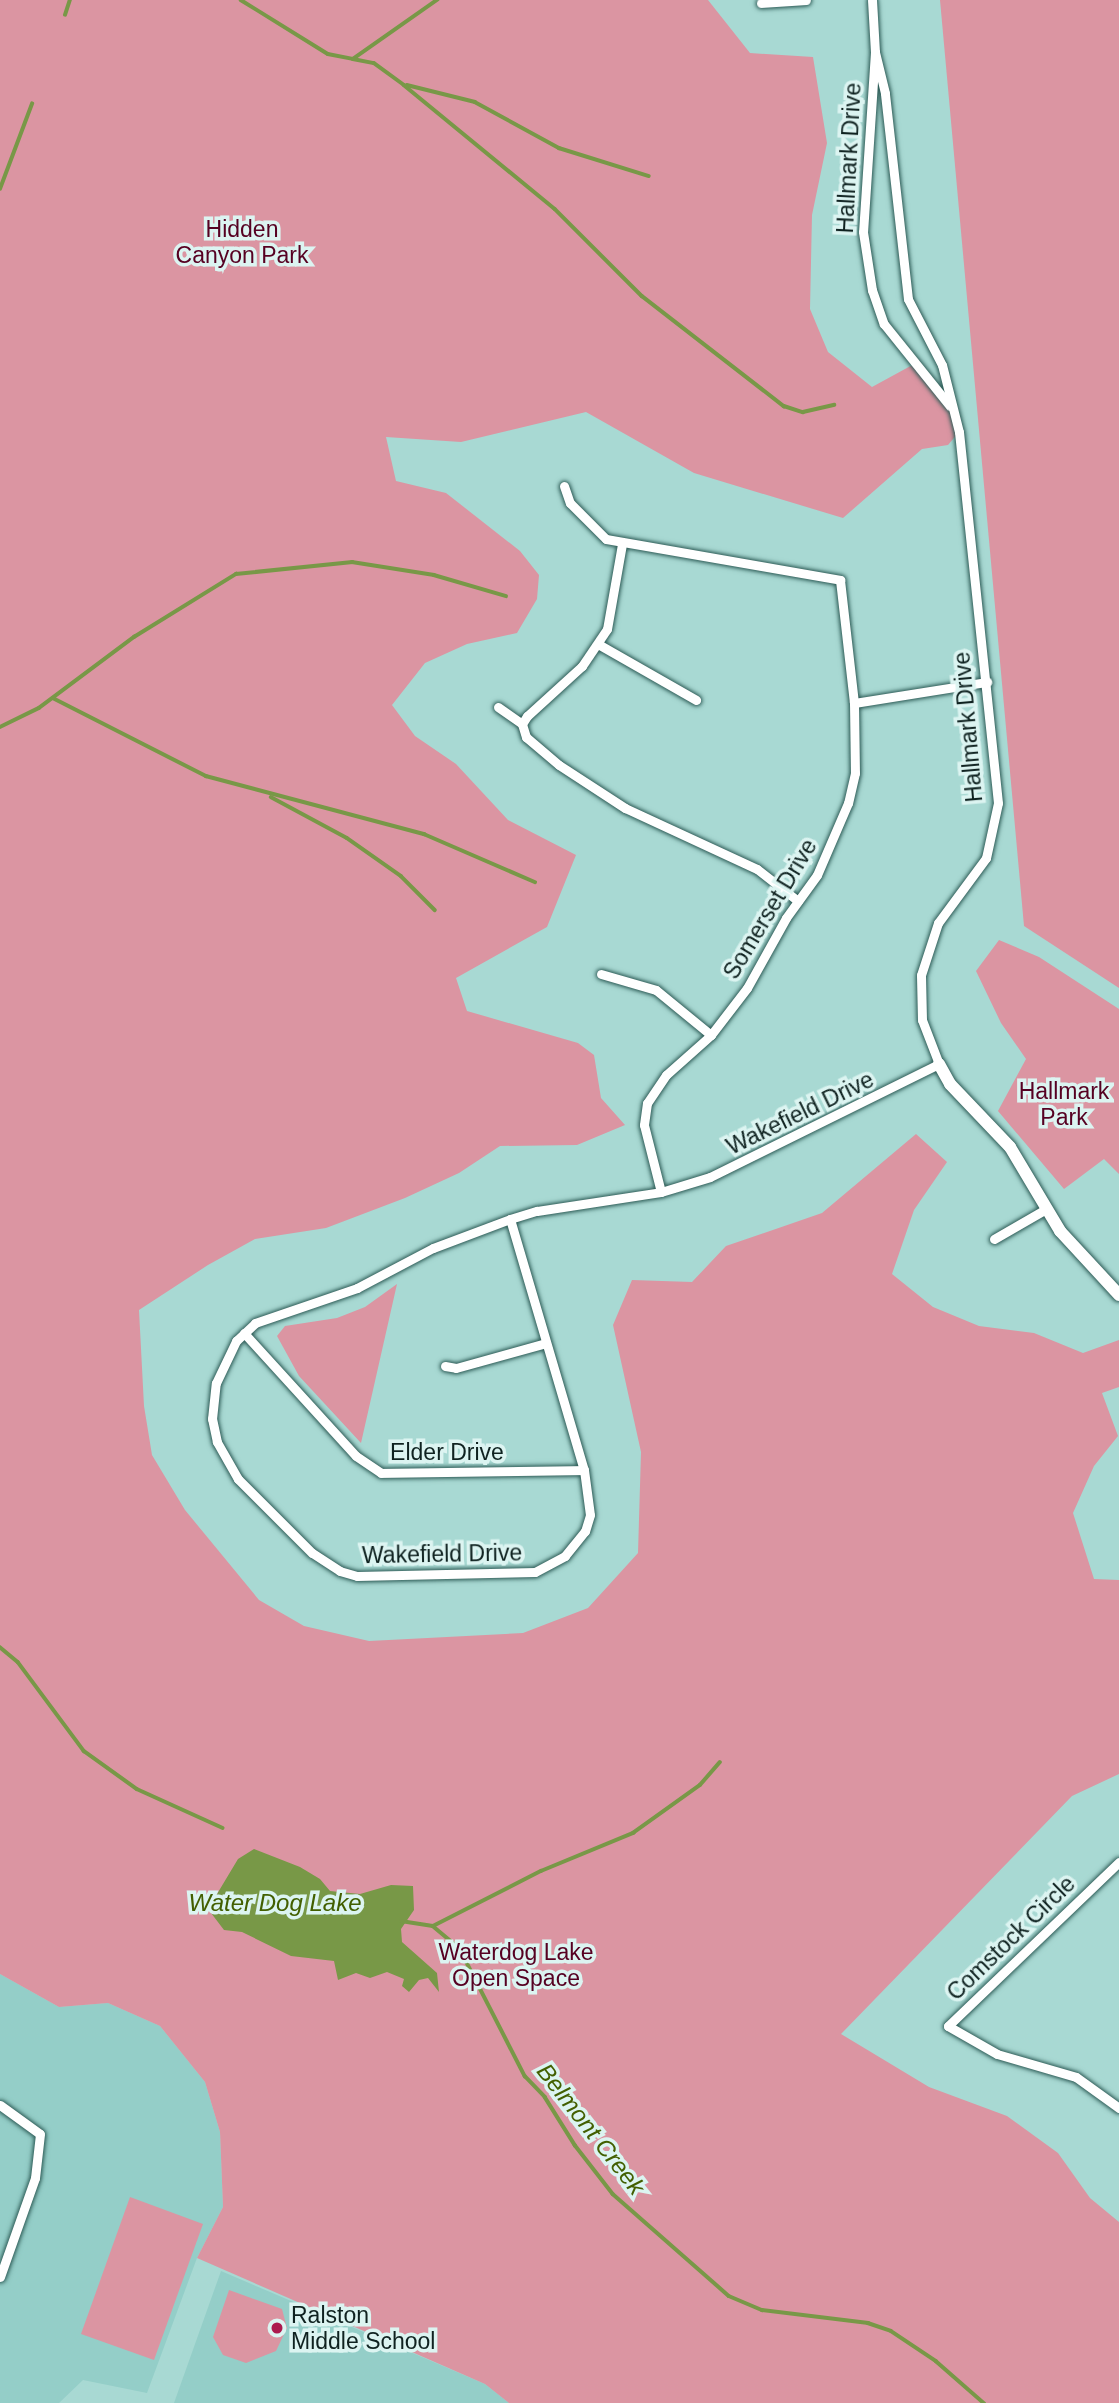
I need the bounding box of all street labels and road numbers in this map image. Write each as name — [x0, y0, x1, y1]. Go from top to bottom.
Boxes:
street label: Hallmark Drive — [831, 82, 867, 234]
street label: Hallmark Drive — [948, 651, 988, 803]
street label: Somerset Drive — [717, 834, 823, 984]
street label: Wakefield Drive — [722, 1065, 878, 1161]
street label: Elder Drive — [390, 1438, 504, 1466]
street label: Wakefield Drive — [362, 1539, 522, 1569]
street label: Comstock Circle — [941, 1870, 1081, 2006]

